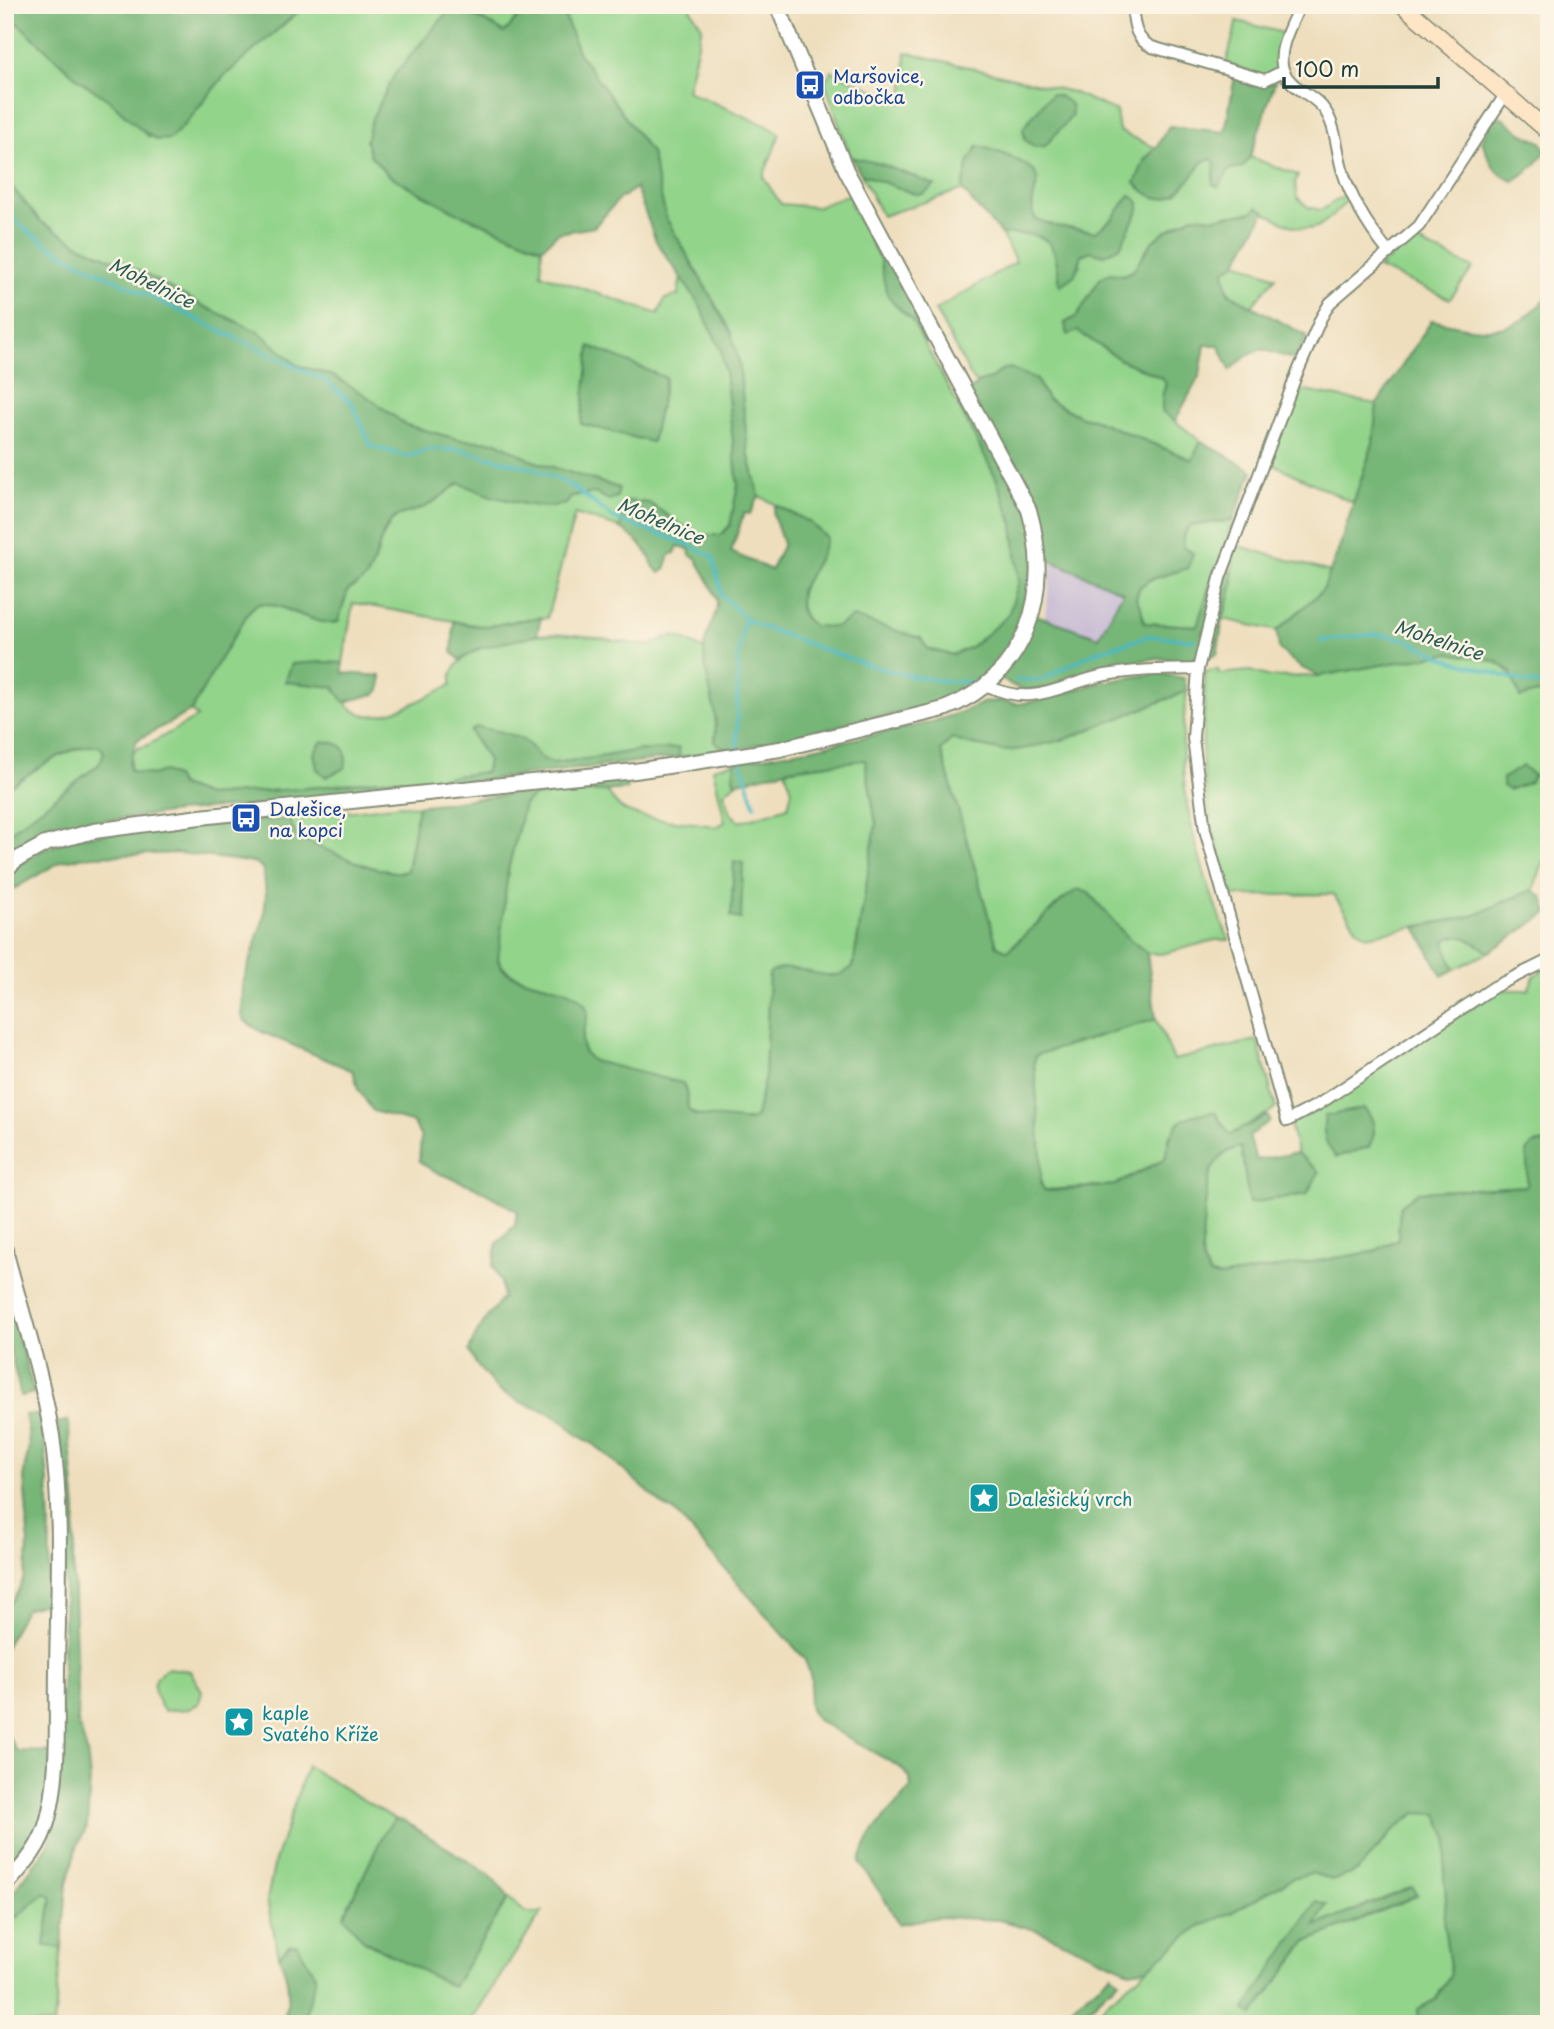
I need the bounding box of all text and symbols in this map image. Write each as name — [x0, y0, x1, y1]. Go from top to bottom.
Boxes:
scale bar — [1284, 46, 1438, 90]
text: 100 m — [1295, 52, 1359, 84]
place label: Maršovice, odbočka — [833, 62, 924, 110]
bus stop icon: Maršovice, odbočka — [793, 68, 827, 102]
water label: Mohelnice — [105, 249, 200, 315]
water label: Mohelnice — [613, 489, 709, 551]
water label: Mohelnice — [1391, 612, 1488, 667]
place label: Dalešice, na kopci — [269, 795, 347, 843]
bus stop icon: Dalešice, na kopci — [229, 801, 263, 835]
place icon: Dalešický vrch — [967, 1481, 1001, 1515]
place label: Dalešický vrch — [1007, 1485, 1132, 1512]
place label: kaple Svatého Kříže — [262, 1699, 379, 1747]
place icon: kaple Svatého Kříže — [222, 1705, 256, 1739]

